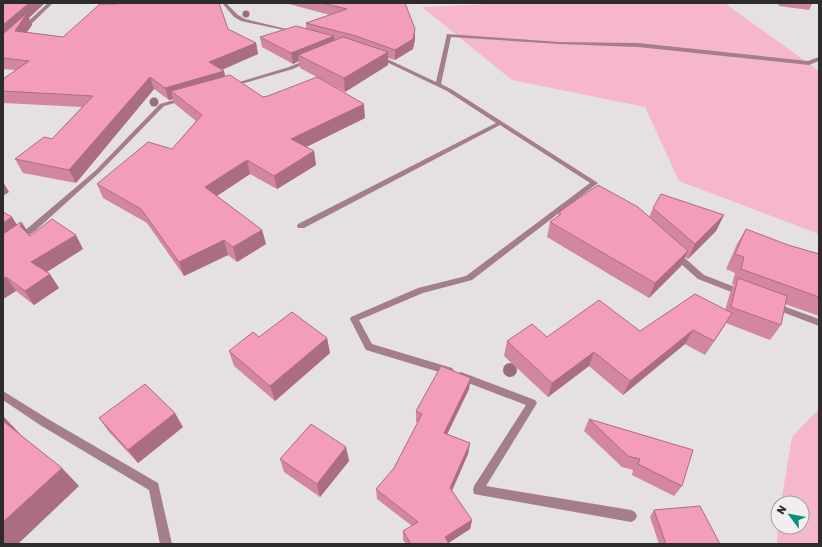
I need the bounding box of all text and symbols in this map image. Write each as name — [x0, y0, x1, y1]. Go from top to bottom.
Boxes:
north arrow — [770, 495, 810, 535]
text: N — [774, 503, 790, 517]

